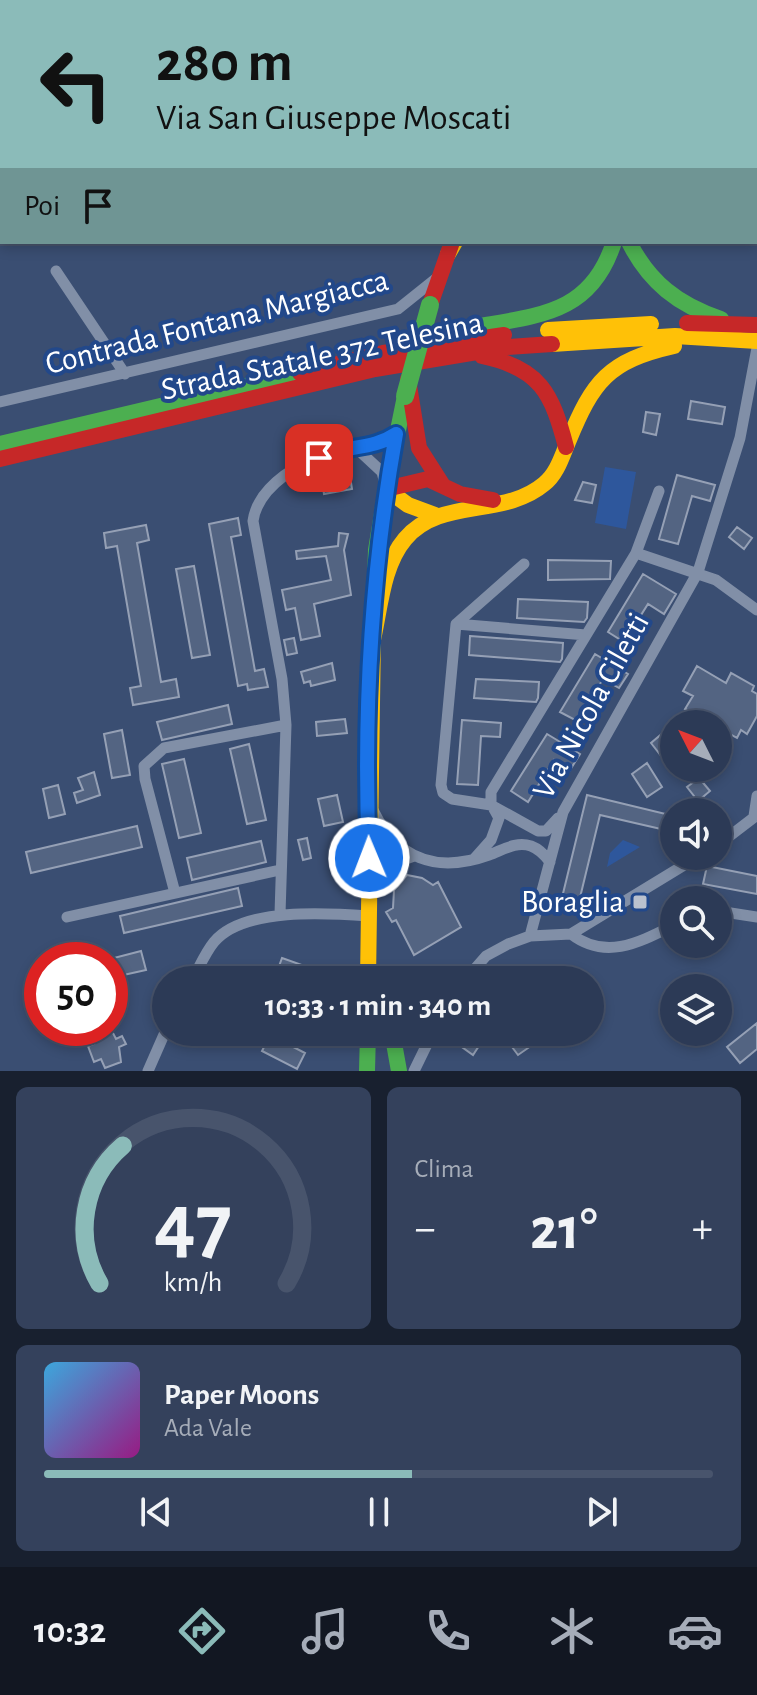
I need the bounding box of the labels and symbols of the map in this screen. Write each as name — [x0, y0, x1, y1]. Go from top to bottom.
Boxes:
street label: Contrada Fontana Margiacca — [42, 264, 392, 380]
street label: Strada Statale 372 Telesina — [158, 306, 486, 406]
pin — [285, 424, 353, 492]
street label: Via Nicola Ciletti — [527, 608, 655, 804]
north arrow — [660, 710, 732, 782]
position arrow — [327, 816, 411, 900]
place label: Boraglia — [521, 886, 624, 918]
marker: Boraglia — [631, 893, 649, 911]
speed limit sign: 50 — [24, 942, 128, 1046]

